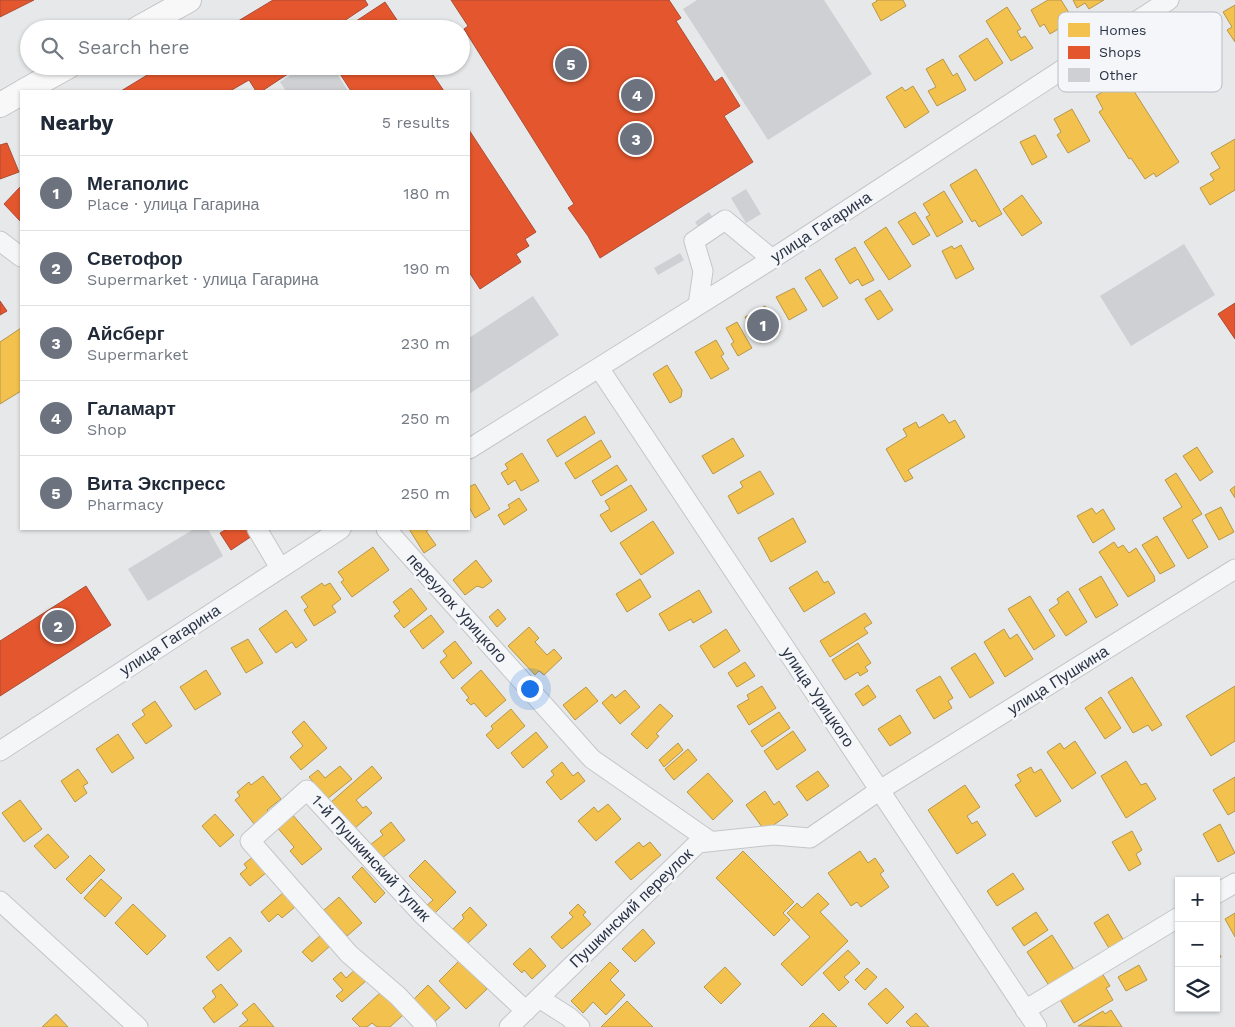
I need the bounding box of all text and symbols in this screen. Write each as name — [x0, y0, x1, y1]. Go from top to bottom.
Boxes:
legend — [1058, 12, 1222, 92]
search box — [20, 20, 470, 75]
text: Homes — [1099, 22, 1146, 38]
icon: search — [38, 34, 66, 62]
text: Search here — [78, 36, 189, 59]
text: Shops — [1099, 44, 1141, 60]
pin: 5 — [555, 45, 587, 83]
text: Other — [1099, 67, 1138, 83]
pin: 4 — [621, 76, 653, 114]
text: Nearby — [40, 110, 113, 135]
text: 5 results — [382, 113, 450, 132]
pin: 3 — [620, 120, 652, 158]
text: Мегаполис — [87, 172, 189, 195]
text: 1 — [53, 184, 59, 203]
text: 180 m — [403, 184, 450, 203]
street label: улица Гагарина — [767, 187, 875, 267]
text: Place · улица Гагарина — [87, 195, 260, 214]
text: Светофор — [87, 247, 183, 270]
text: 2 — [51, 259, 61, 278]
text: 190 m — [403, 259, 450, 278]
text: Supermarket · улица Гагарина — [87, 270, 319, 289]
pin: 1 — [747, 306, 779, 344]
text: Айсберг — [87, 322, 165, 345]
text: 3 — [51, 334, 61, 353]
text: 230 m — [401, 334, 450, 353]
text: Supermarket — [87, 345, 188, 364]
text: Галамарт — [87, 397, 176, 420]
text: 4 — [51, 409, 61, 428]
text: 250 m — [401, 409, 450, 428]
text: Shop — [87, 420, 127, 439]
text: Вита Экспресс — [87, 472, 226, 495]
text: 5 — [51, 484, 61, 503]
text: 250 m — [401, 484, 450, 503]
text: Pharmacy — [87, 495, 163, 514]
street label: переулок Урицкого — [403, 549, 511, 667]
street label: улица Гагарина — [116, 600, 224, 680]
pin: 2 — [42, 607, 74, 645]
street label: улица Пушкина — [1004, 641, 1112, 719]
street label: улица Урицкого — [778, 643, 858, 751]
your location — [517, 676, 543, 702]
street label: 1-й Пушкинский Тупик — [308, 791, 435, 926]
street label: Пушкинский переулок — [566, 844, 697, 972]
map controls — [1175, 877, 1220, 1012]
button: + — [1175, 877, 1220, 922]
button: − — [1175, 922, 1220, 967]
button: layers — [1175, 967, 1220, 1012]

